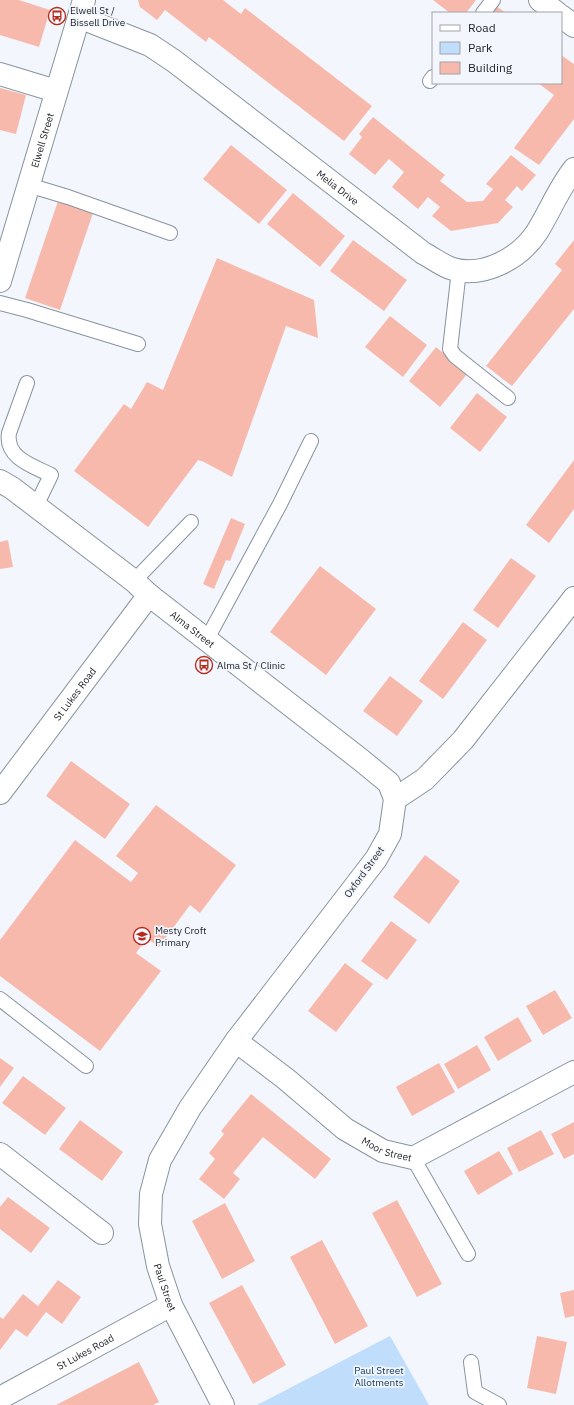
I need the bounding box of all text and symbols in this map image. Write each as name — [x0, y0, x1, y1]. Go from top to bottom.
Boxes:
place label: Elwell St / Bissell Drive — [70, 4, 126, 29]
bus stop icon: Elwell St / Bissell Drive — [47, 6, 67, 26]
legend — [432, 12, 562, 84]
text: Road — [468, 20, 496, 35]
text: Park — [468, 40, 493, 55]
text: Building — [468, 60, 513, 75]
street label: Elwell Street — [28, 111, 57, 169]
street label: Melia Drive — [314, 167, 362, 208]
street label: Alma Street — [168, 607, 218, 651]
bus stop icon: Alma St / Clinic — [194, 655, 214, 675]
place label: Alma St / Clinic — [217, 659, 285, 672]
street label: St Lukes Road — [50, 665, 99, 723]
street label: Oxford Street — [341, 843, 387, 900]
place label: Mesty Croft Primary — [155, 924, 207, 949]
school or university icon: Mesty Croft Primary — [132, 926, 152, 946]
street label: Moor Street — [359, 1134, 414, 1164]
street label: Paul Street — [151, 1262, 180, 1314]
street label: St Lukes Road — [54, 1331, 116, 1372]
park label: Paul Street Allotments — [354, 1364, 404, 1389]

